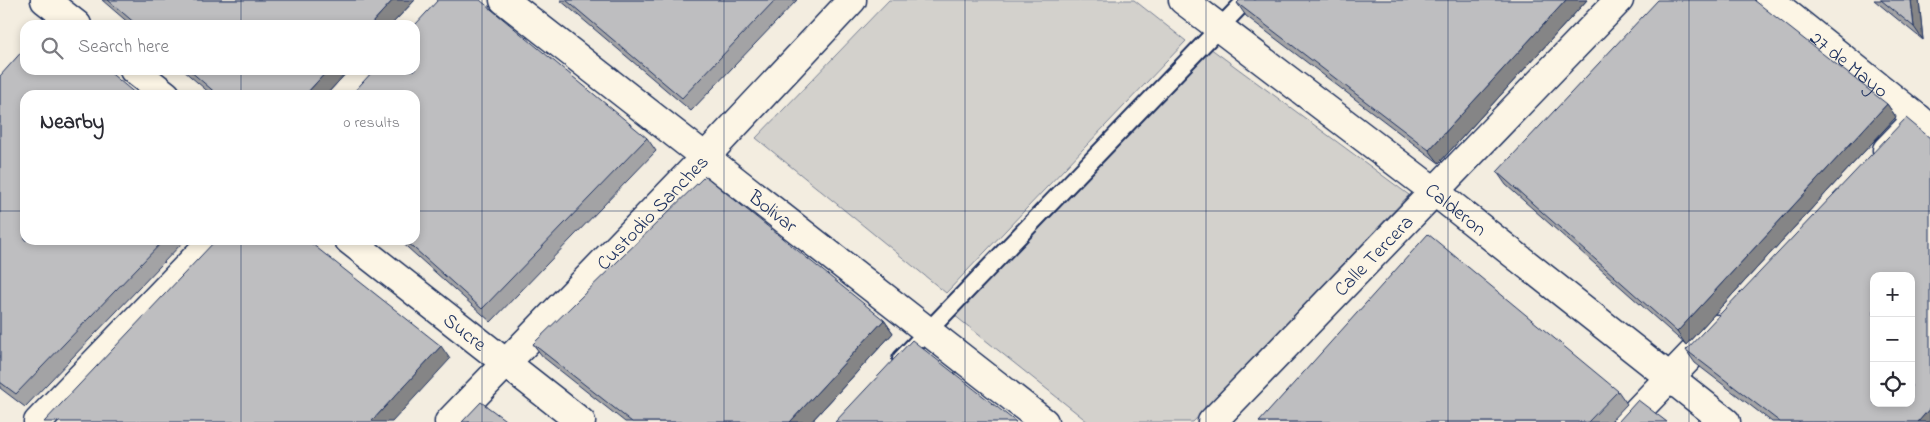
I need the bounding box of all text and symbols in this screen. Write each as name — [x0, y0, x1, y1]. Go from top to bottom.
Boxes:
search box — [20, 20, 420, 75]
street label: 27 de Mayo — [1803, 25, 1894, 106]
icon: search — [38, 34, 66, 62]
text: Search here — [78, 34, 169, 61]
text: Nearby — [40, 108, 104, 138]
text: 0 results — [344, 111, 400, 135]
street label: Custodio Sanches — [591, 149, 717, 278]
street label: Calderon — [1418, 177, 1492, 244]
street label: Bolivar — [741, 184, 803, 241]
street label: Calle Tercera — [1328, 209, 1421, 304]
map controls — [1870, 272, 1915, 407]
button: + — [1870, 272, 1915, 317]
street label: Sucre — [436, 307, 492, 360]
button: − — [1870, 317, 1915, 362]
button: locate — [1870, 362, 1915, 407]

